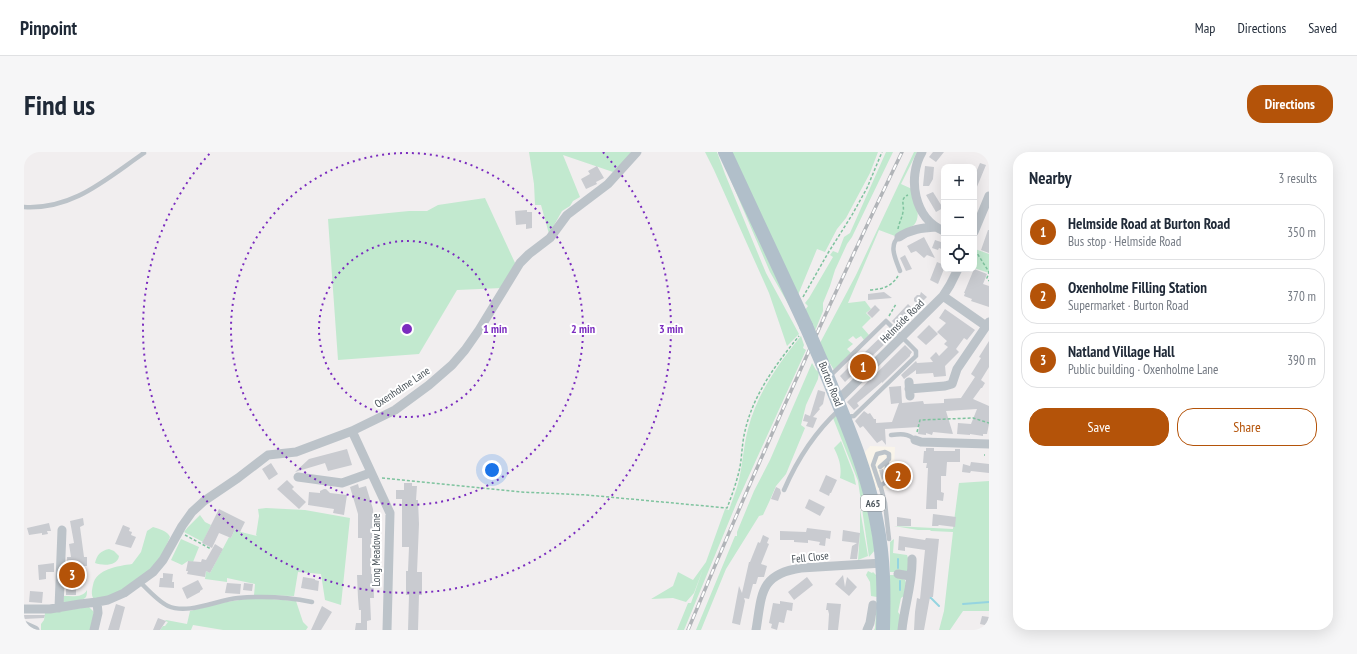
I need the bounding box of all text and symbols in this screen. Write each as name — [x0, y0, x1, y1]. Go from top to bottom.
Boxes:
text: Pinpoint — [20, 16, 77, 40]
text: Map — [1195, 19, 1215, 37]
text: Directions — [1237, 19, 1286, 37]
text: Saved — [1308, 19, 1337, 37]
button: Directions — [1247, 85, 1333, 123]
text: Find us — [24, 86, 95, 123]
map controls — [941, 164, 977, 272]
button: + — [941, 164, 977, 200]
text: Nearby — [1029, 167, 1072, 189]
text: 3 results — [1278, 170, 1317, 187]
button: − — [941, 200, 977, 236]
text: Helmside Road at Burton Road — [1068, 214, 1230, 233]
text: 1 — [1040, 224, 1046, 241]
text: 350 m — [1287, 224, 1316, 241]
text: Bus stop · Helmside Road — [1068, 233, 1181, 250]
button: locate — [941, 236, 977, 272]
text: Oxenholme Filling Station — [1068, 278, 1207, 297]
text: 2 — [1040, 288, 1046, 305]
text: 370 m — [1287, 288, 1316, 305]
street label: Helmside Road — [877, 296, 927, 346]
text: Supermarket · Burton Road — [1068, 297, 1189, 314]
text: 1 min — [483, 321, 507, 336]
text: 2 min — [571, 321, 595, 336]
text: 3 min — [659, 321, 683, 336]
centre of rings — [400, 322, 414, 336]
text: Natland Village Hall — [1068, 342, 1175, 361]
pin: 1 — [850, 352, 876, 382]
text: 3 — [1040, 352, 1046, 369]
text: 390 m — [1287, 352, 1316, 369]
street label: Burton Road — [816, 360, 846, 409]
text: Public building · Oxenholme Lane — [1068, 361, 1218, 378]
street label: Oxenholme Lane — [372, 363, 433, 411]
button: Save — [1029, 408, 1169, 446]
button: Share — [1177, 408, 1317, 446]
your location — [482, 460, 502, 480]
pin: 2 — [885, 461, 911, 491]
road number: A65 — [861, 495, 885, 511]
street label: Long Meadow Lane — [369, 513, 383, 586]
street label: Fell Close — [791, 548, 830, 566]
pin: 3 — [59, 560, 85, 590]

